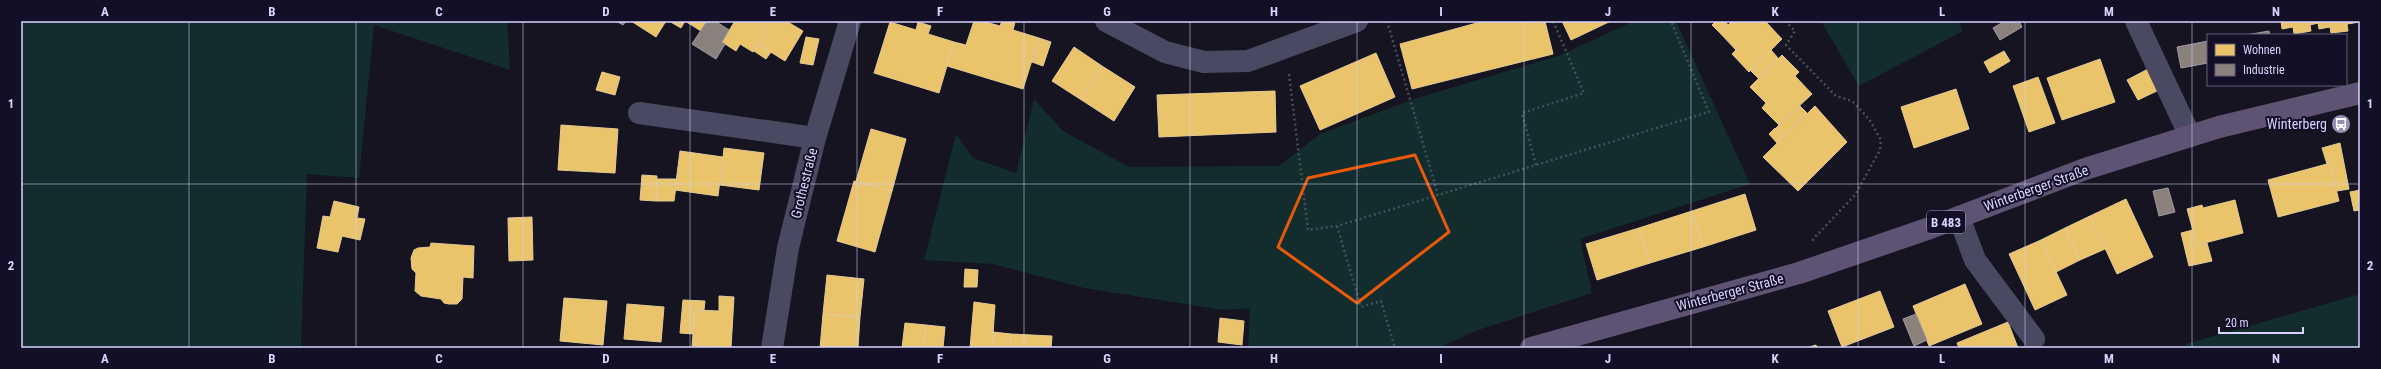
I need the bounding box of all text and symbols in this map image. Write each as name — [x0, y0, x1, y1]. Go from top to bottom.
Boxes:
text: A — [101, 4, 109, 19]
text: B — [268, 4, 276, 19]
text: C — [435, 4, 443, 19]
text: D — [602, 4, 610, 19]
text: E — [770, 4, 777, 19]
text: F — [937, 4, 943, 19]
text: G — [1103, 4, 1111, 19]
text: H — [1270, 4, 1278, 19]
text: I — [1439, 4, 1443, 19]
text: J — [1605, 4, 1611, 19]
text: K — [1771, 4, 1779, 19]
text: L — [1939, 4, 1945, 19]
text: M — [2104, 4, 2114, 19]
text: N — [2272, 4, 2280, 19]
legend — [2207, 34, 2347, 86]
text: Wohnen — [2243, 43, 2281, 57]
text: Industrie — [2243, 63, 2285, 77]
text: 1 — [8, 96, 14, 111]
text: 1 — [2367, 96, 2373, 111]
bus stop icon: Winterberg — [2330, 113, 2352, 135]
place label: Winterberg — [2267, 116, 2327, 132]
street label: Grothestraße — [788, 146, 821, 220]
street label: Winterberger Straße — [1982, 161, 2091, 214]
road number: B 483 — [1927, 211, 1965, 233]
text: 2 — [8, 258, 15, 273]
text: 2 — [2367, 258, 2374, 273]
street label: Winterberger Straße — [1675, 270, 1786, 314]
scale bar — [2219, 309, 2303, 335]
text: 20 m — [2225, 316, 2249, 330]
text: A — [101, 351, 109, 366]
text: B — [268, 351, 276, 366]
text: C — [435, 351, 443, 366]
text: D — [602, 351, 610, 366]
text: E — [770, 351, 777, 366]
text: F — [937, 351, 943, 366]
text: G — [1103, 351, 1111, 366]
text: H — [1270, 351, 1278, 366]
text: I — [1439, 351, 1443, 366]
text: J — [1605, 351, 1611, 366]
text: K — [1771, 351, 1779, 366]
text: L — [1939, 351, 1945, 366]
text: M — [2104, 351, 2114, 366]
text: N — [2272, 351, 2280, 366]

